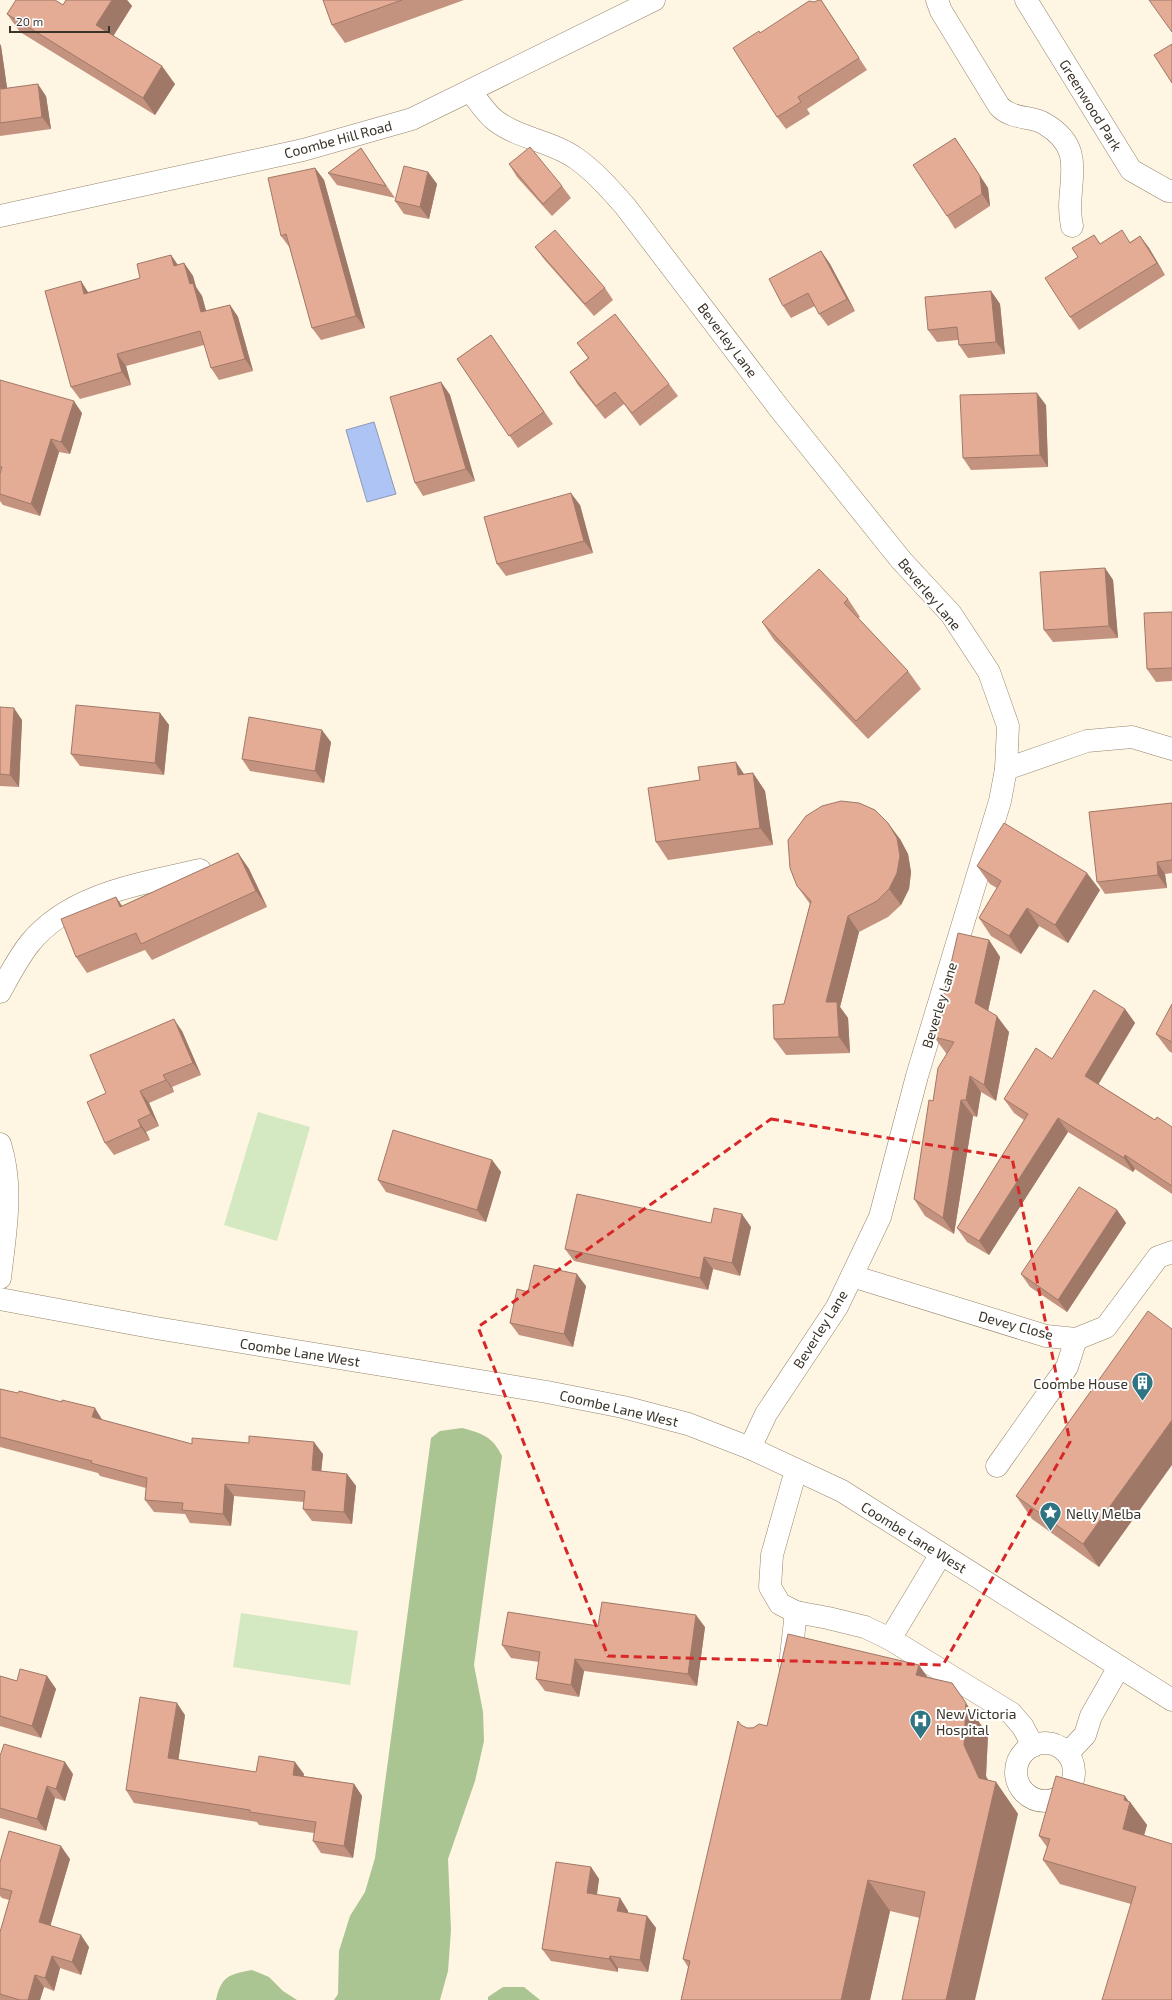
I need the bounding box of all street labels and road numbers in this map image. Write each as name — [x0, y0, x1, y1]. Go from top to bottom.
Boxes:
street label: Greenwood Park — [1056, 56, 1126, 154]
street label: Coombe Hill Road — [282, 116, 394, 162]
street label: Beverley Lane — [694, 299, 762, 381]
street label: Beverley Lane — [895, 554, 965, 634]
street label: Beverley Lane — [918, 960, 960, 1050]
street label: Beverley Lane — [789, 1287, 851, 1371]
street label: Devey Close — [977, 1307, 1055, 1343]
street label: Coombe Lane West — [239, 1334, 361, 1370]
street label: Coombe Lane West — [558, 1386, 680, 1430]
street label: Coombe Lane West — [858, 1498, 970, 1576]

